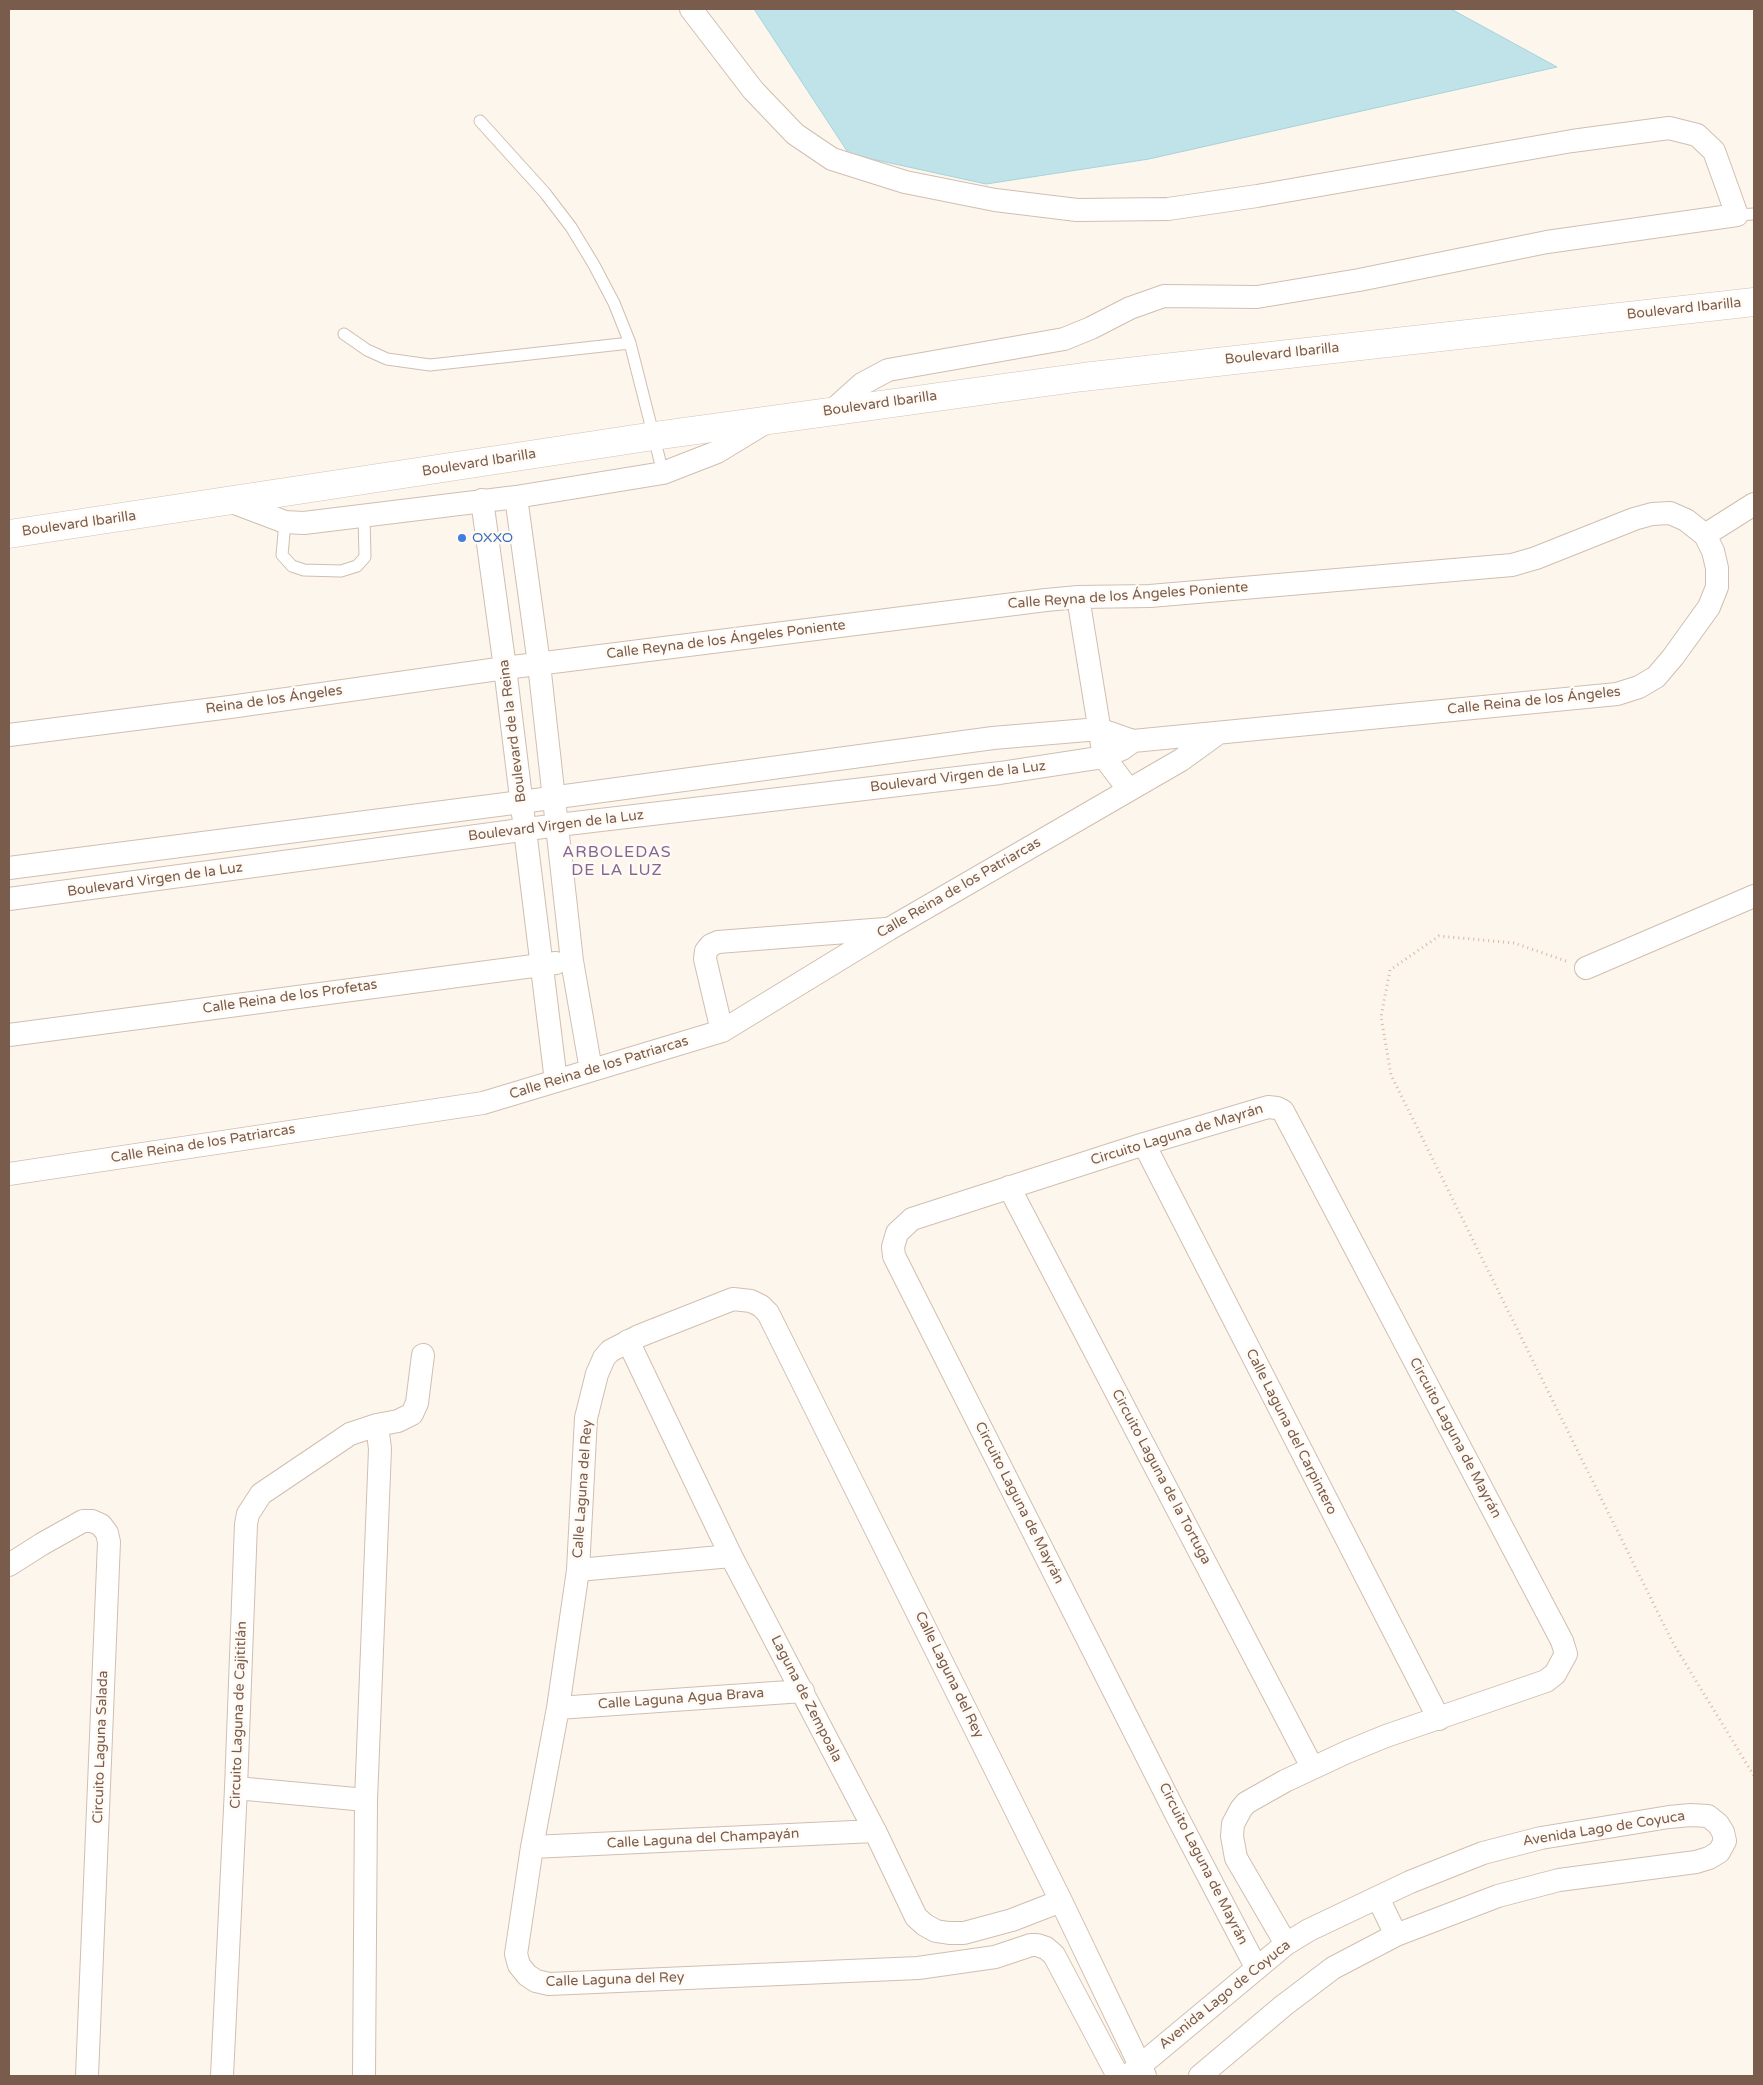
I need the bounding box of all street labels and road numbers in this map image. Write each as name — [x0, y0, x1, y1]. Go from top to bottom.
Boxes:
street label: Boulevard Ibarilla — [1626, 295, 1742, 323]
street label: Boulevard Ibarilla — [1224, 340, 1340, 368]
street label: Boulevard Ibarilla — [822, 388, 938, 420]
street label: Boulevard Ibarilla — [421, 446, 537, 480]
street label: Boulevard Ibarilla — [21, 508, 137, 540]
street label: Calle Reyna de los Ángeles Poniente — [1007, 579, 1249, 613]
street label: Calle Reyna de los Ángeles Poniente — [605, 617, 847, 663]
street label: Boulevard de la Reina — [496, 659, 530, 803]
street label: Reina de los Ángeles — [205, 682, 343, 718]
street label: Calle Reina de los Ángeles — [1447, 684, 1621, 718]
street label: Boulevard Virgen de la Luz — [869, 758, 1047, 796]
street label: Boulevard Virgen de la Luz — [467, 807, 645, 845]
street label: Calle Reina de los Patriarcas — [874, 834, 1044, 942]
street label: Boulevard Virgen de la Luz — [66, 859, 244, 901]
street label: Calle Reina de los Profetas — [202, 976, 378, 1018]
street label: Calle Reina de los Patriarcas — [507, 1033, 691, 1103]
street label: Circuito Laguna de Mayrán — [1089, 1101, 1265, 1169]
street label: Calle Reina de los Patriarcas — [110, 1121, 296, 1167]
street label: Calle Laguna del Carpintero — [1242, 1346, 1340, 1518]
street label: Circuito Laguna de Mayrán — [1405, 1355, 1505, 1521]
street label: Circuito Laguna de la Tortuga — [1108, 1387, 1214, 1567]
street label: Calle Laguna del Rey — [570, 1419, 596, 1559]
street label: Circuito Laguna de Mayrán — [971, 1419, 1067, 1587]
street label: Calle Laguna del Rey — [911, 1609, 987, 1741]
street label: Circuito Laguna de Cajititlán — [227, 1621, 251, 1809]
street label: Laguna de Zempoala — [767, 1633, 845, 1765]
street label: Circuito Laguna Salada — [90, 1670, 112, 1824]
street label: Calle Laguna Agua Brava — [597, 1685, 765, 1713]
street label: Circuito Laguna de Mayrán — [1155, 1780, 1251, 1948]
street label: Avenida Lago de Coyuca — [1522, 1808, 1686, 1850]
street label: Calle Laguna del Champayán — [606, 1826, 800, 1852]
street label: Avenida Lago de Coyuca — [1156, 1937, 1294, 2053]
street label: Calle Laguna del Rey — [545, 1969, 685, 1991]

